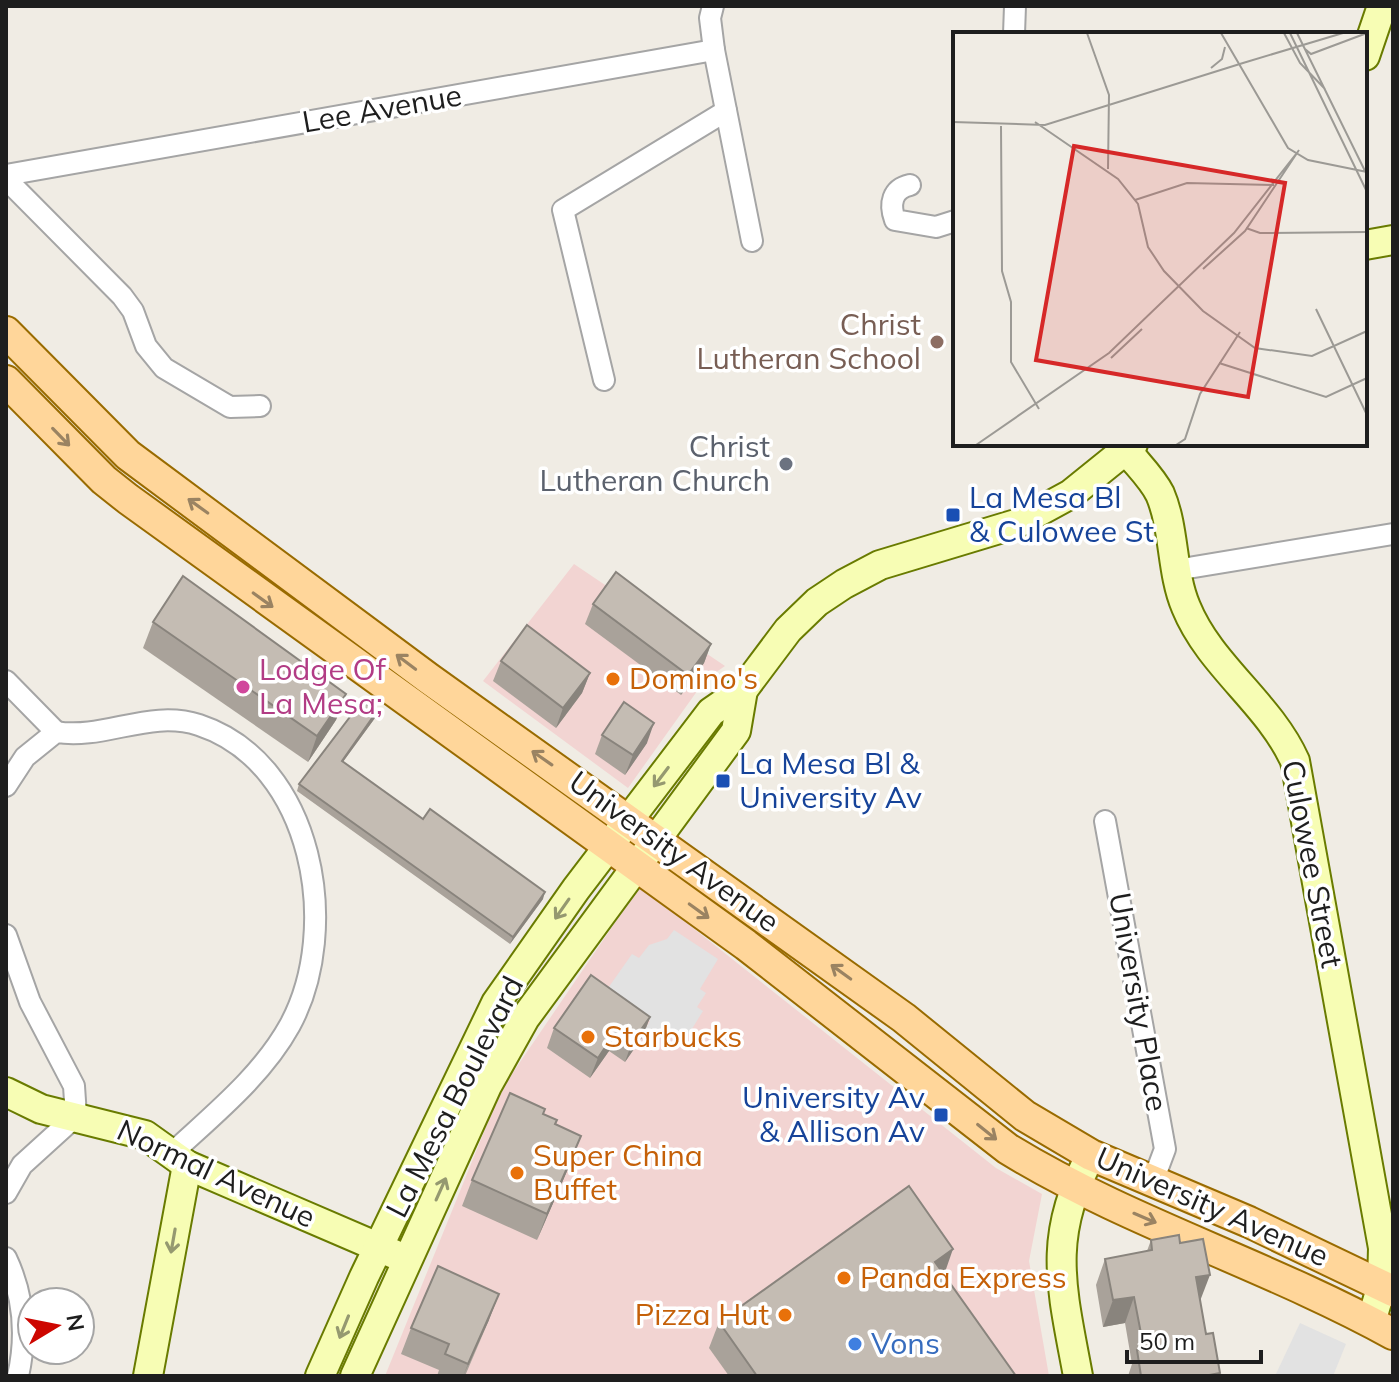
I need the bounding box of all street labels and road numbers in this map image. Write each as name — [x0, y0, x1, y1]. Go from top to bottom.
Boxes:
street label: Lee Avenue — [299, 75, 464, 141]
street label: Culowee Street — [1274, 757, 1352, 971]
street label: University Avenue — [562, 762, 787, 940]
street label: University Place — [1101, 890, 1177, 1114]
street label: La Mesa Boulevard — [377, 970, 531, 1223]
street label: Normal Avenue — [111, 1111, 322, 1236]
street label: University Avenue — [1090, 1138, 1334, 1274]

